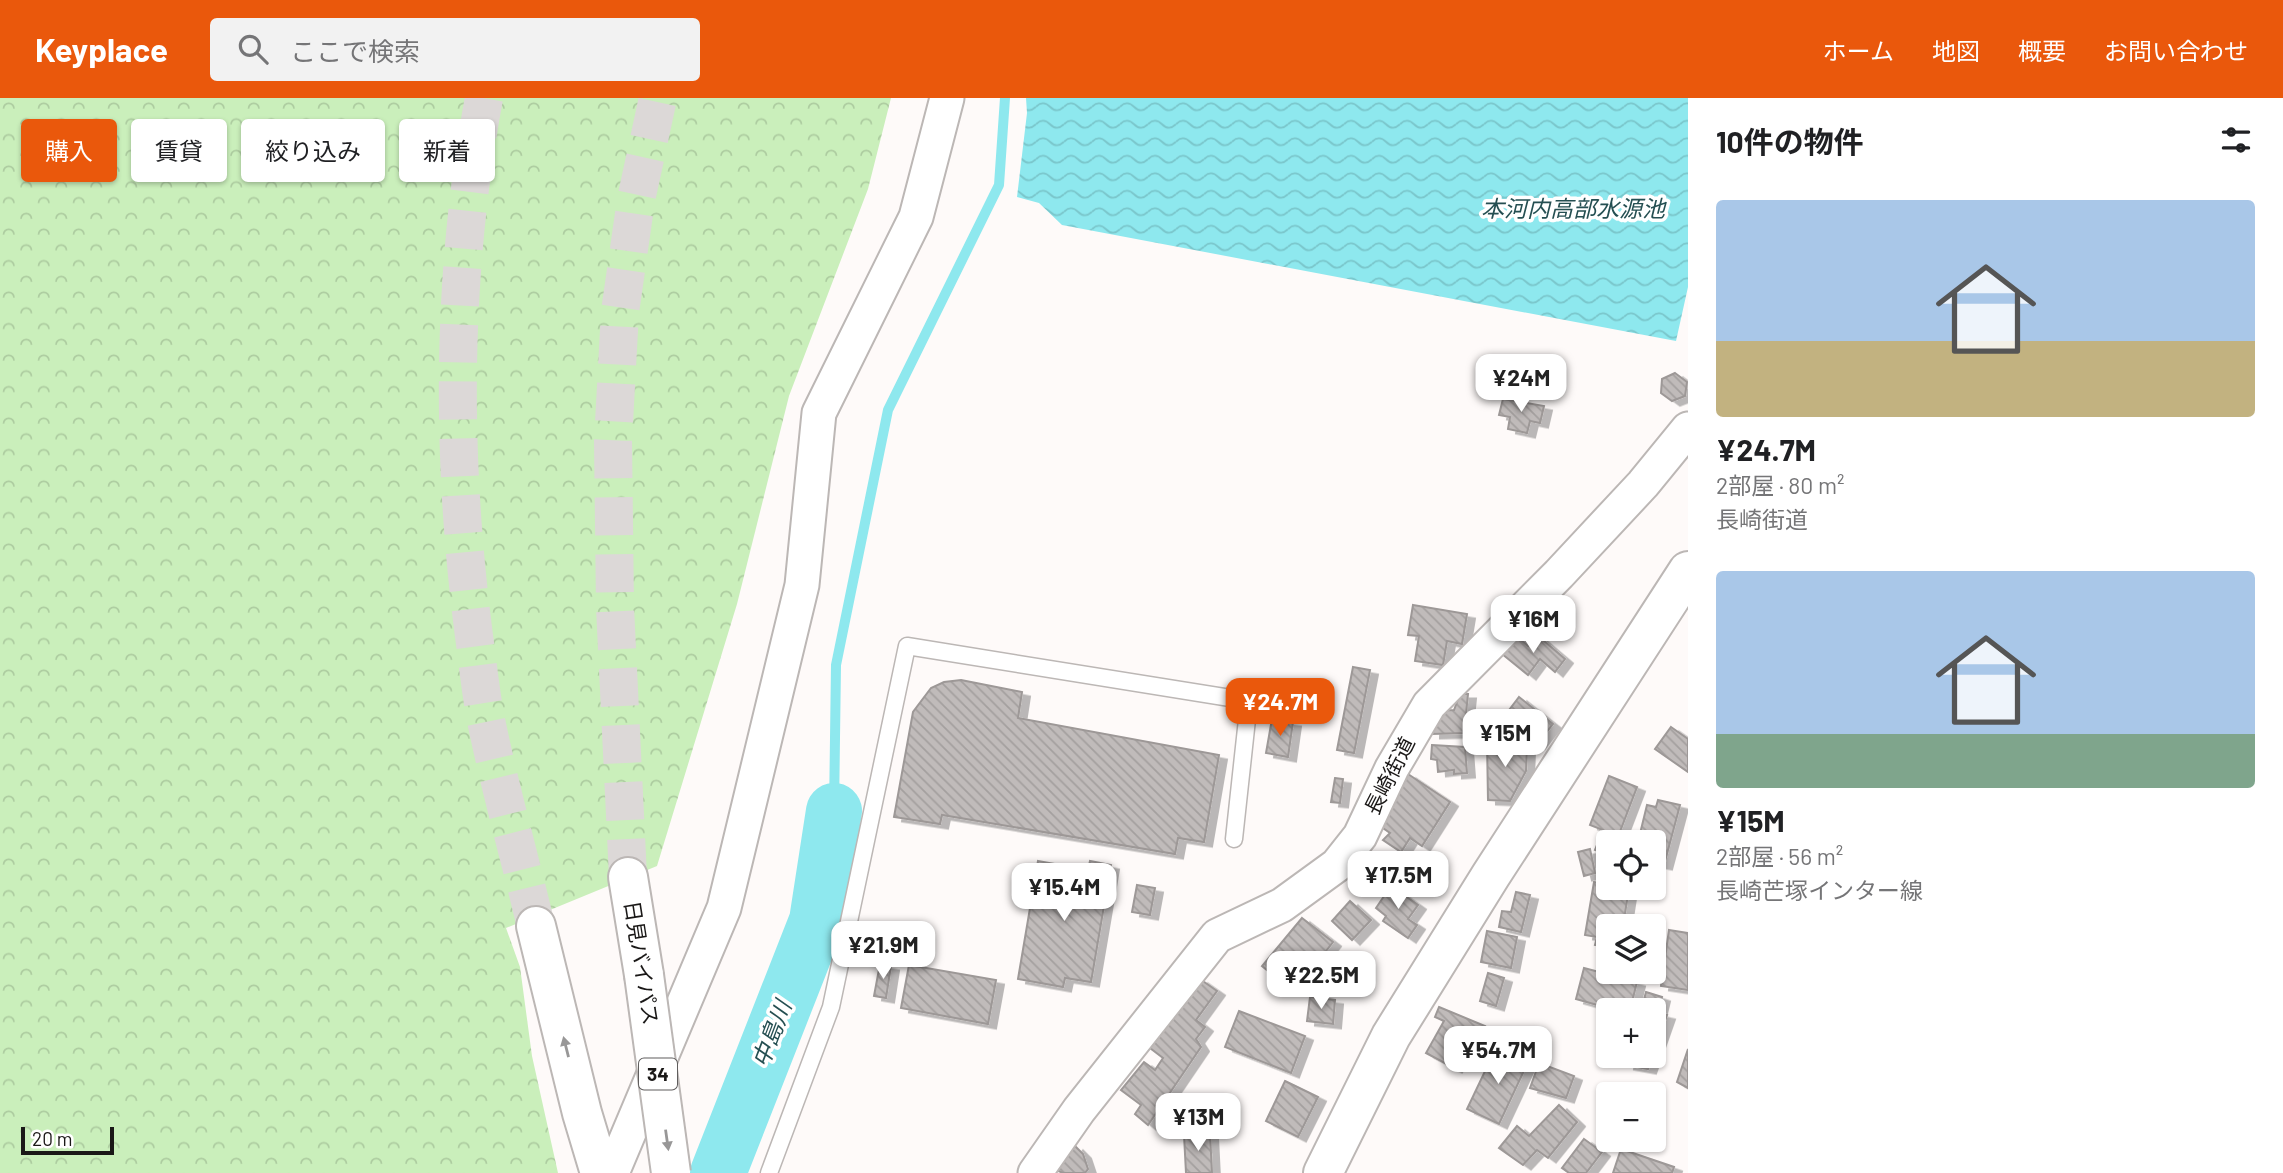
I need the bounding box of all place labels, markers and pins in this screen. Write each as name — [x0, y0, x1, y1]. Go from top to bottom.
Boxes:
pin: ¥24M — [1480, 354, 1562, 414]
pin: ¥16M — [1492, 596, 1574, 655]
pin: ¥24.7M — [1223, 678, 1337, 738]
pin: ¥15M — [1464, 710, 1546, 769]
pin: ¥17.5M — [1341, 852, 1455, 911]
pin: ¥15.4M — [1007, 864, 1121, 923]
pin: ¥21.9M — [826, 922, 940, 981]
pin: ¥22.5M — [1264, 951, 1378, 1011]
pin: ¥54.7M — [1441, 1026, 1555, 1086]
pin: ¥13M — [1157, 1094, 1239, 1153]

